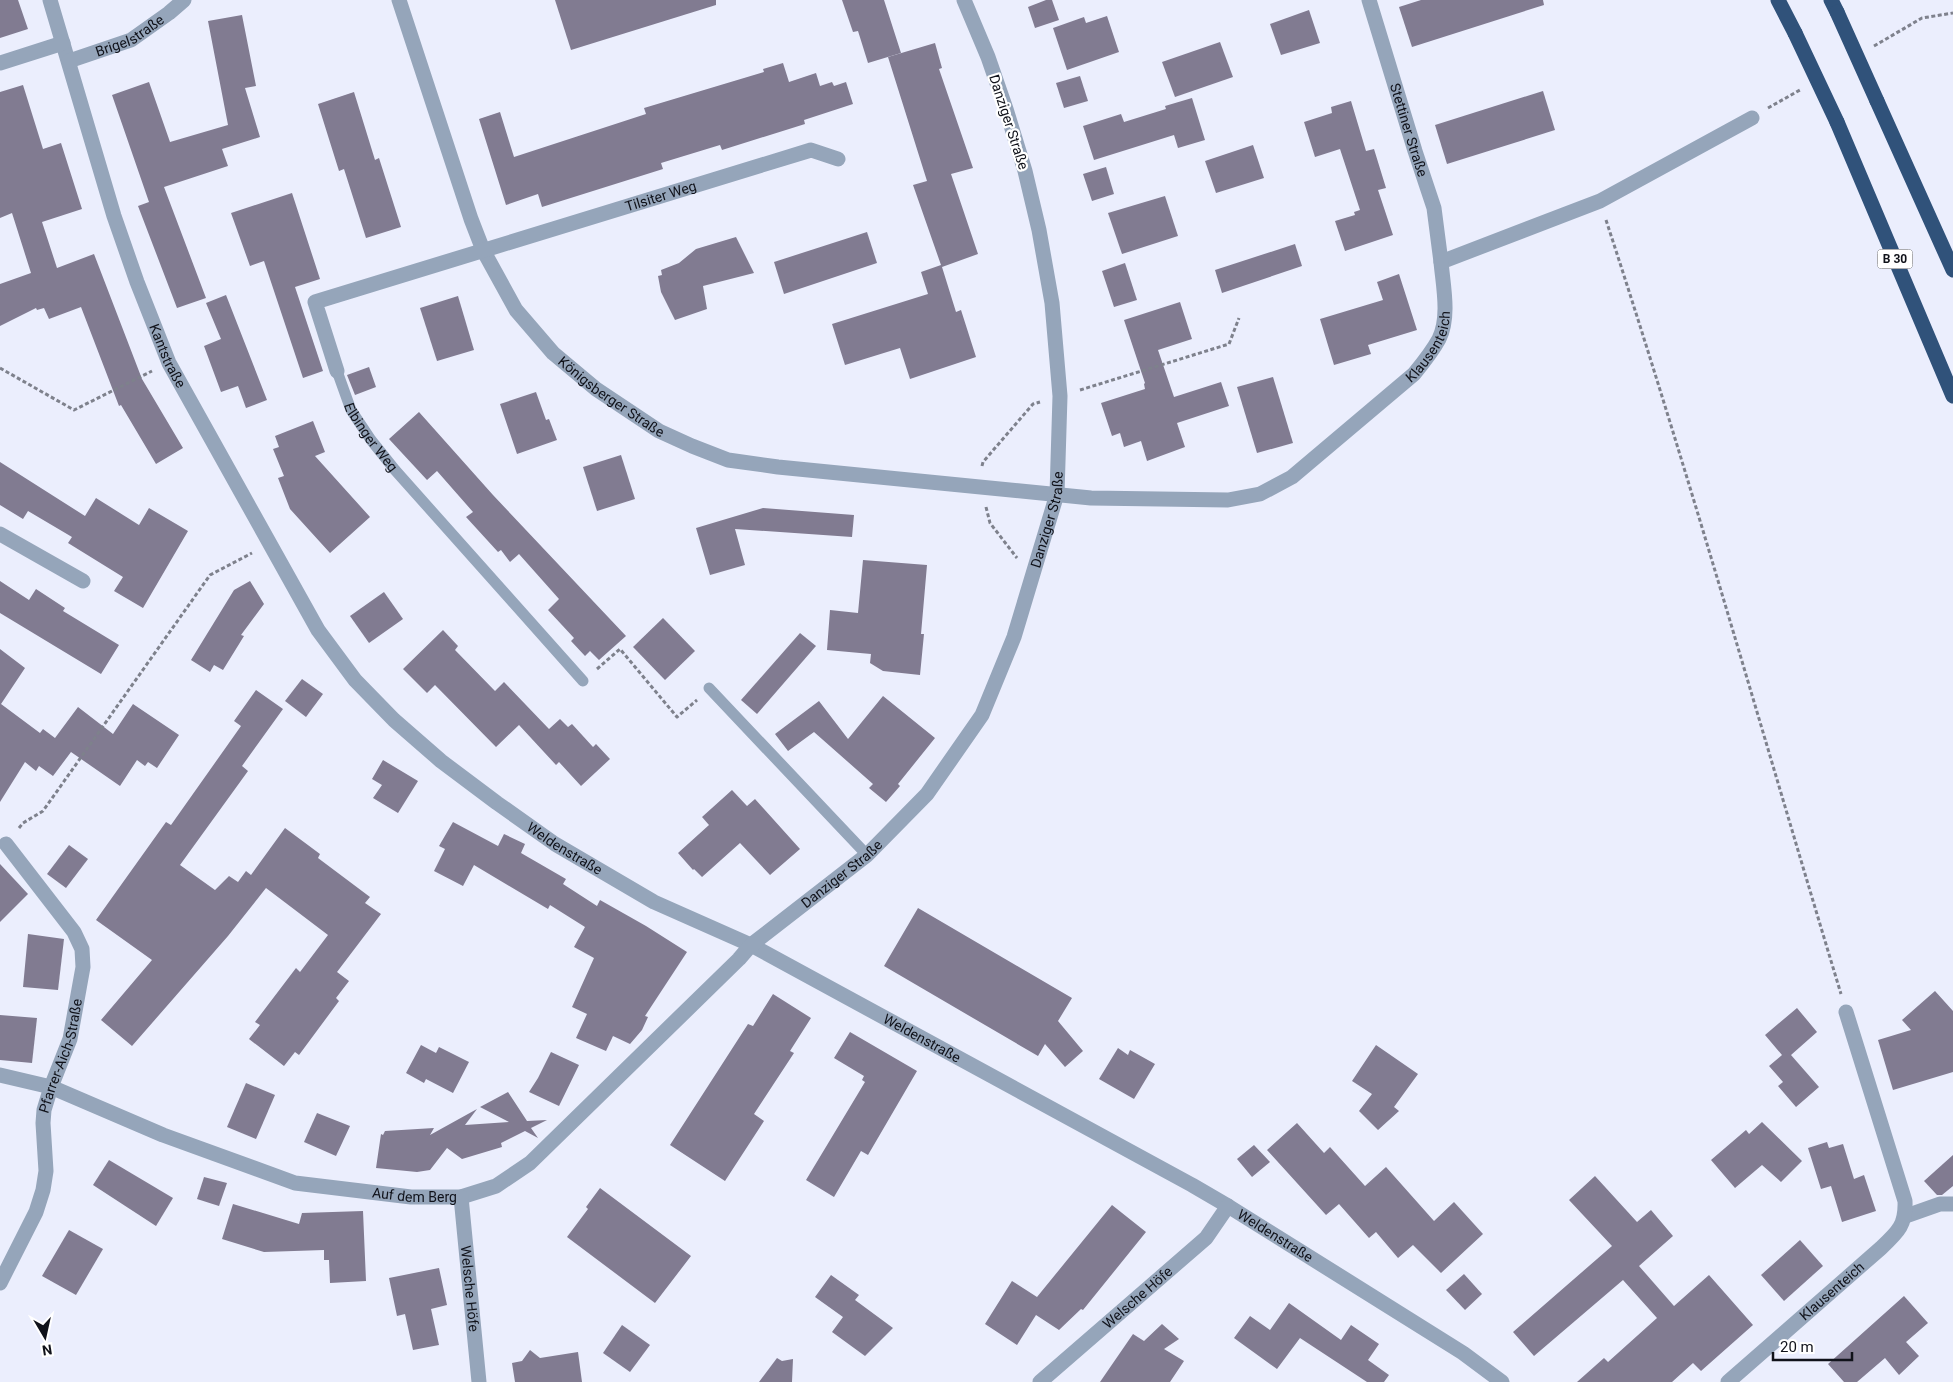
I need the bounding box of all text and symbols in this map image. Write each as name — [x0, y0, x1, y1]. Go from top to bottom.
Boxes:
street label: Brigelstraße — [93, 11, 167, 59]
street label: Danziger Straße — [986, 72, 1032, 172]
street label: Stettiner Straße — [1387, 81, 1431, 179]
street label: Tilsiter Weg — [623, 178, 698, 214]
road number: B 30 — [1878, 250, 1912, 268]
street label: Klausenteich — [1402, 310, 1453, 386]
street label: Kantstraße — [146, 321, 189, 390]
street label: Königsberger Straße — [555, 353, 667, 440]
street label: Elbinger Weg — [341, 401, 401, 475]
street label: Danziger Straße — [1027, 471, 1066, 570]
street label: Weldenstraße — [524, 819, 605, 878]
street label: Danziger Straße — [798, 837, 885, 911]
street label: Pfarrer-Aich-Straße — [36, 997, 85, 1115]
street label: Weldenstraße — [880, 1011, 964, 1066]
street label: Auf dem Berg — [371, 1184, 457, 1205]
street label: Weldenstraße — [1235, 1206, 1316, 1265]
street label: Welsche Höfe — [458, 1245, 482, 1332]
street label: Klausenteich — [1796, 1259, 1867, 1324]
street label: Welsche Höfe — [1100, 1263, 1175, 1332]
north arrow — [20, 1312, 70, 1362]
scale bar — [1773, 1330, 1852, 1362]
text: 20 m — [1780, 1338, 1814, 1356]
text: N — [41, 1341, 53, 1359]

